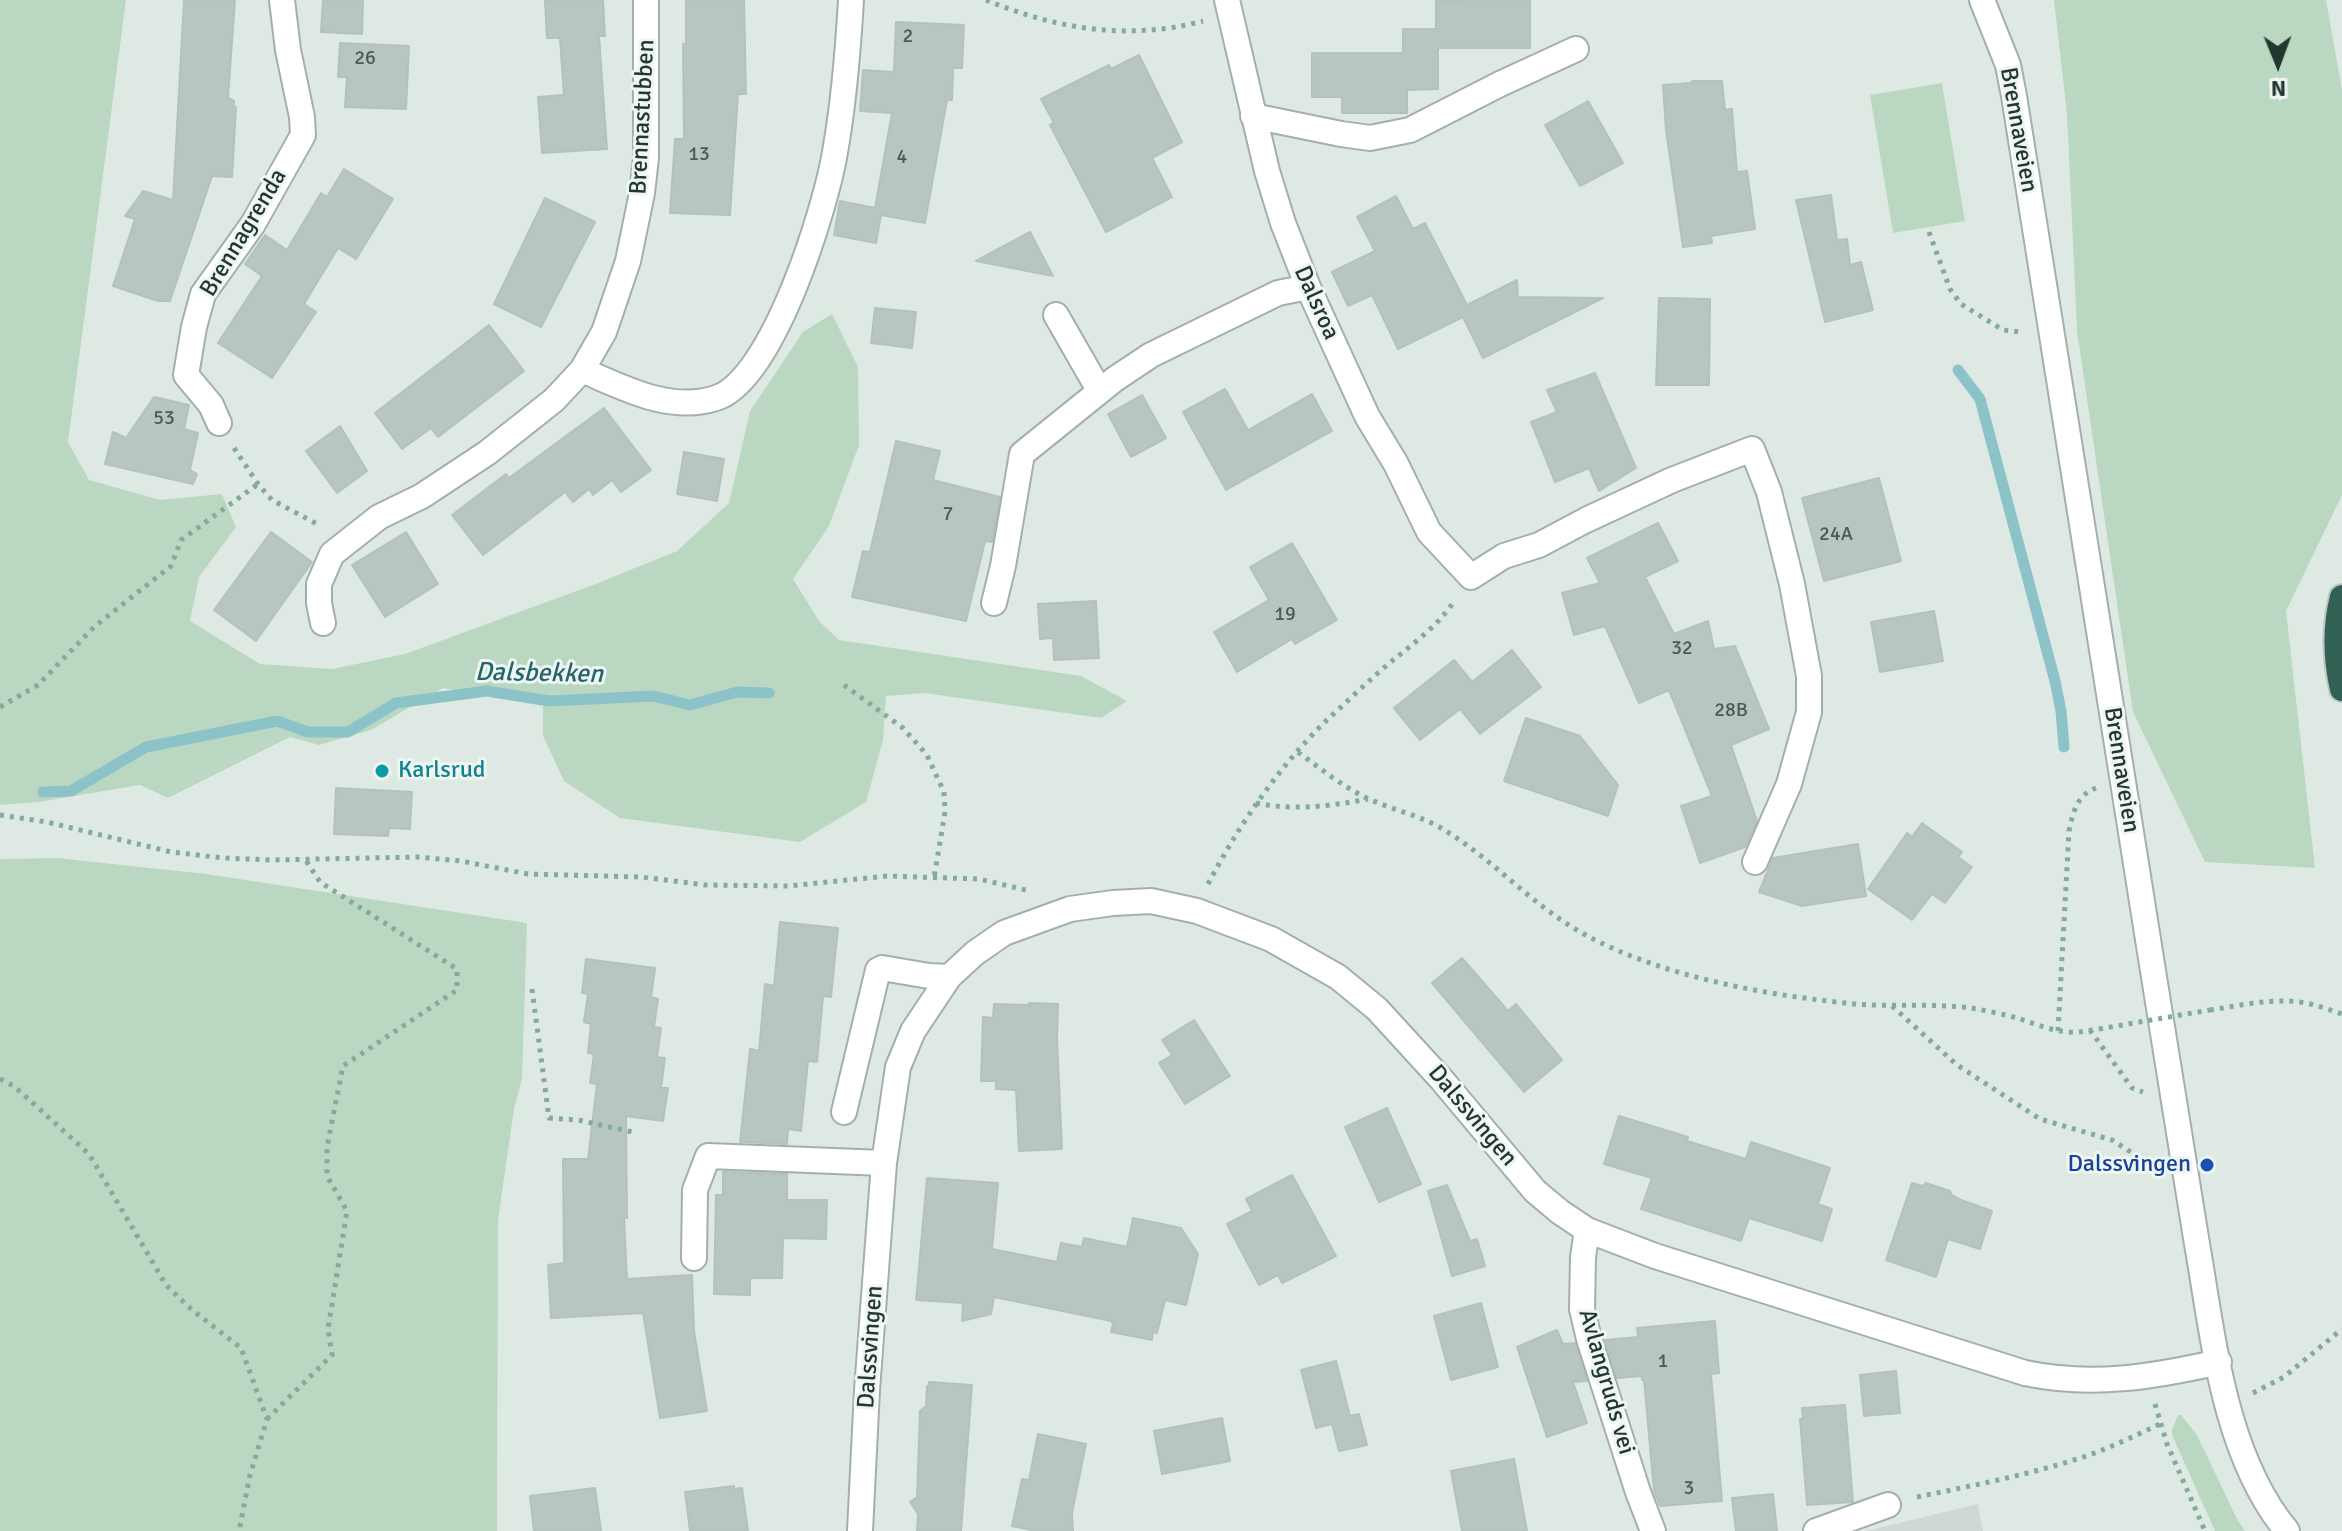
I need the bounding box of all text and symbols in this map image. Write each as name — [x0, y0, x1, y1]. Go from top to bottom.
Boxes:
north arrow — [2238, 24, 2318, 104]
house number: 2 — [903, 25, 913, 49]
street label: Brennastubben — [625, 39, 661, 195]
house number: 26 — [354, 47, 376, 71]
street label: Brennaveien — [1993, 65, 2043, 195]
text: N — [2271, 75, 2286, 102]
house number: 13 — [688, 143, 710, 167]
house number: 4 — [897, 146, 907, 170]
street label: Brennagrenda — [195, 164, 293, 302]
street label: Dalsroa — [1287, 261, 1345, 345]
house number: 53 — [153, 407, 175, 431]
house number: 7 — [943, 503, 953, 527]
house number: 24A — [1819, 523, 1853, 547]
house number: 19 — [1274, 603, 1296, 627]
house number: 32 — [1671, 637, 1693, 661]
water label: Dalsbekken — [475, 657, 603, 691]
house number: 28B — [1714, 699, 1748, 723]
street label: Brennaveien — [2097, 705, 2145, 835]
place label: Karlsrud — [398, 757, 486, 785]
marker: Karlsrud — [373, 762, 391, 780]
street label: Dalssvingen — [1421, 1059, 1523, 1173]
place label: Dalssvingen — [2067, 1151, 2191, 1179]
marker: Dalssvingen — [2198, 1156, 2216, 1174]
street label: Dalssvingen — [852, 1284, 890, 1410]
street label: Avlangruds vei — [1572, 1306, 1640, 1458]
house number: 1 — [1658, 1350, 1668, 1374]
house number: 3 — [1684, 1477, 1694, 1501]

